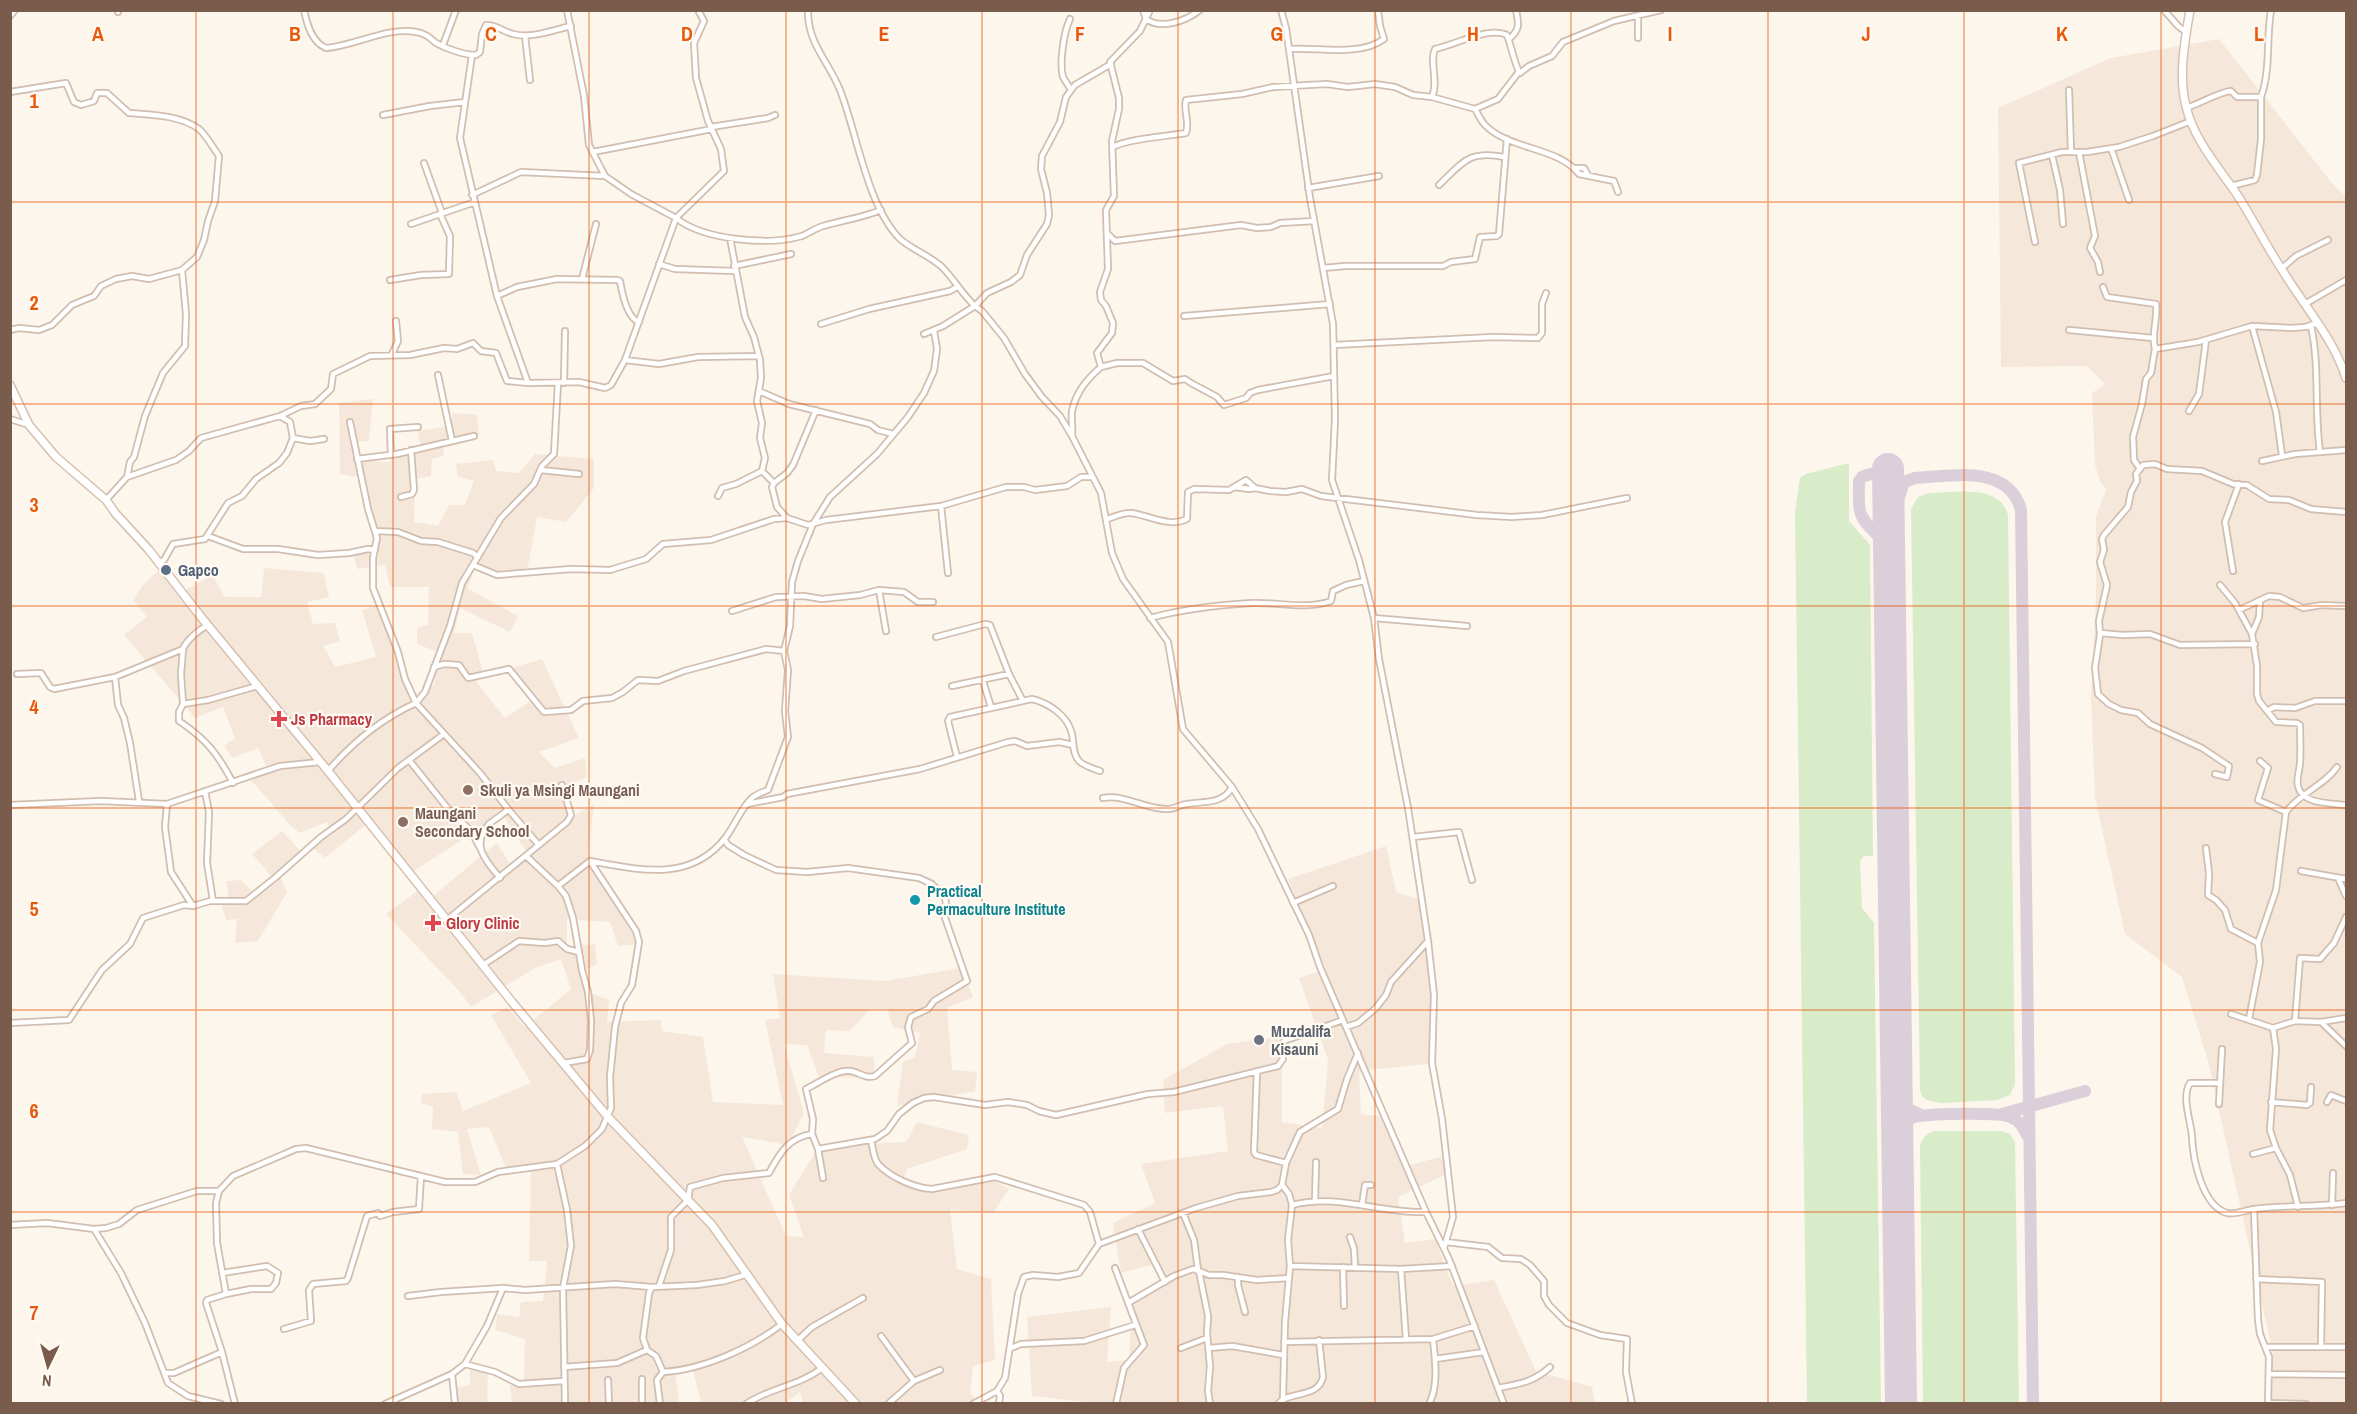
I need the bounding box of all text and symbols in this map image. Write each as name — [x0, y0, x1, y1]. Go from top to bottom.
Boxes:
text: A — [92, 20, 104, 47]
text: B — [289, 20, 301, 47]
text: C — [485, 20, 497, 47]
text: D — [681, 20, 693, 47]
text: E — [879, 20, 890, 47]
text: F — [1075, 20, 1085, 47]
text: G — [1271, 20, 1283, 47]
text: H — [1467, 20, 1479, 47]
text: I — [1668, 20, 1672, 47]
text: J — [1861, 20, 1871, 47]
text: K — [2056, 20, 2068, 47]
text: L — [2254, 20, 2264, 47]
text: 1 — [29, 87, 39, 114]
text: 2 — [29, 289, 39, 316]
text: 3 — [29, 491, 39, 518]
place label: Gapco — [178, 559, 219, 581]
marker: Gapco — [159, 563, 173, 577]
text: 4 — [29, 693, 39, 720]
place label: Js Pharmacy — [291, 708, 373, 730]
marker: Js Pharmacy — [272, 712, 286, 726]
place label: Skuli ya Msingi Maungani — [480, 779, 640, 801]
marker: Skuli ya Msingi Maungani — [461, 783, 475, 797]
place label: Maungani Secondary School — [415, 802, 529, 842]
marker: Maungani Secondary School — [396, 815, 410, 829]
place label: Practical Permaculture Institute — [927, 880, 1066, 920]
marker: Practical Permaculture Institute — [908, 893, 922, 907]
text: 5 — [29, 895, 39, 922]
place label: Glory Clinic — [446, 912, 520, 934]
marker: Glory Clinic — [424, 914, 442, 932]
place label: Muzdalifa Kisauni — [1271, 1020, 1331, 1060]
marker: Muzdalifa Kisauni — [1252, 1033, 1266, 1047]
text: 6 — [29, 1097, 39, 1124]
text: 7 — [29, 1299, 39, 1326]
north arrow — [18, 1336, 78, 1396]
text: N — [41, 1370, 52, 1392]

